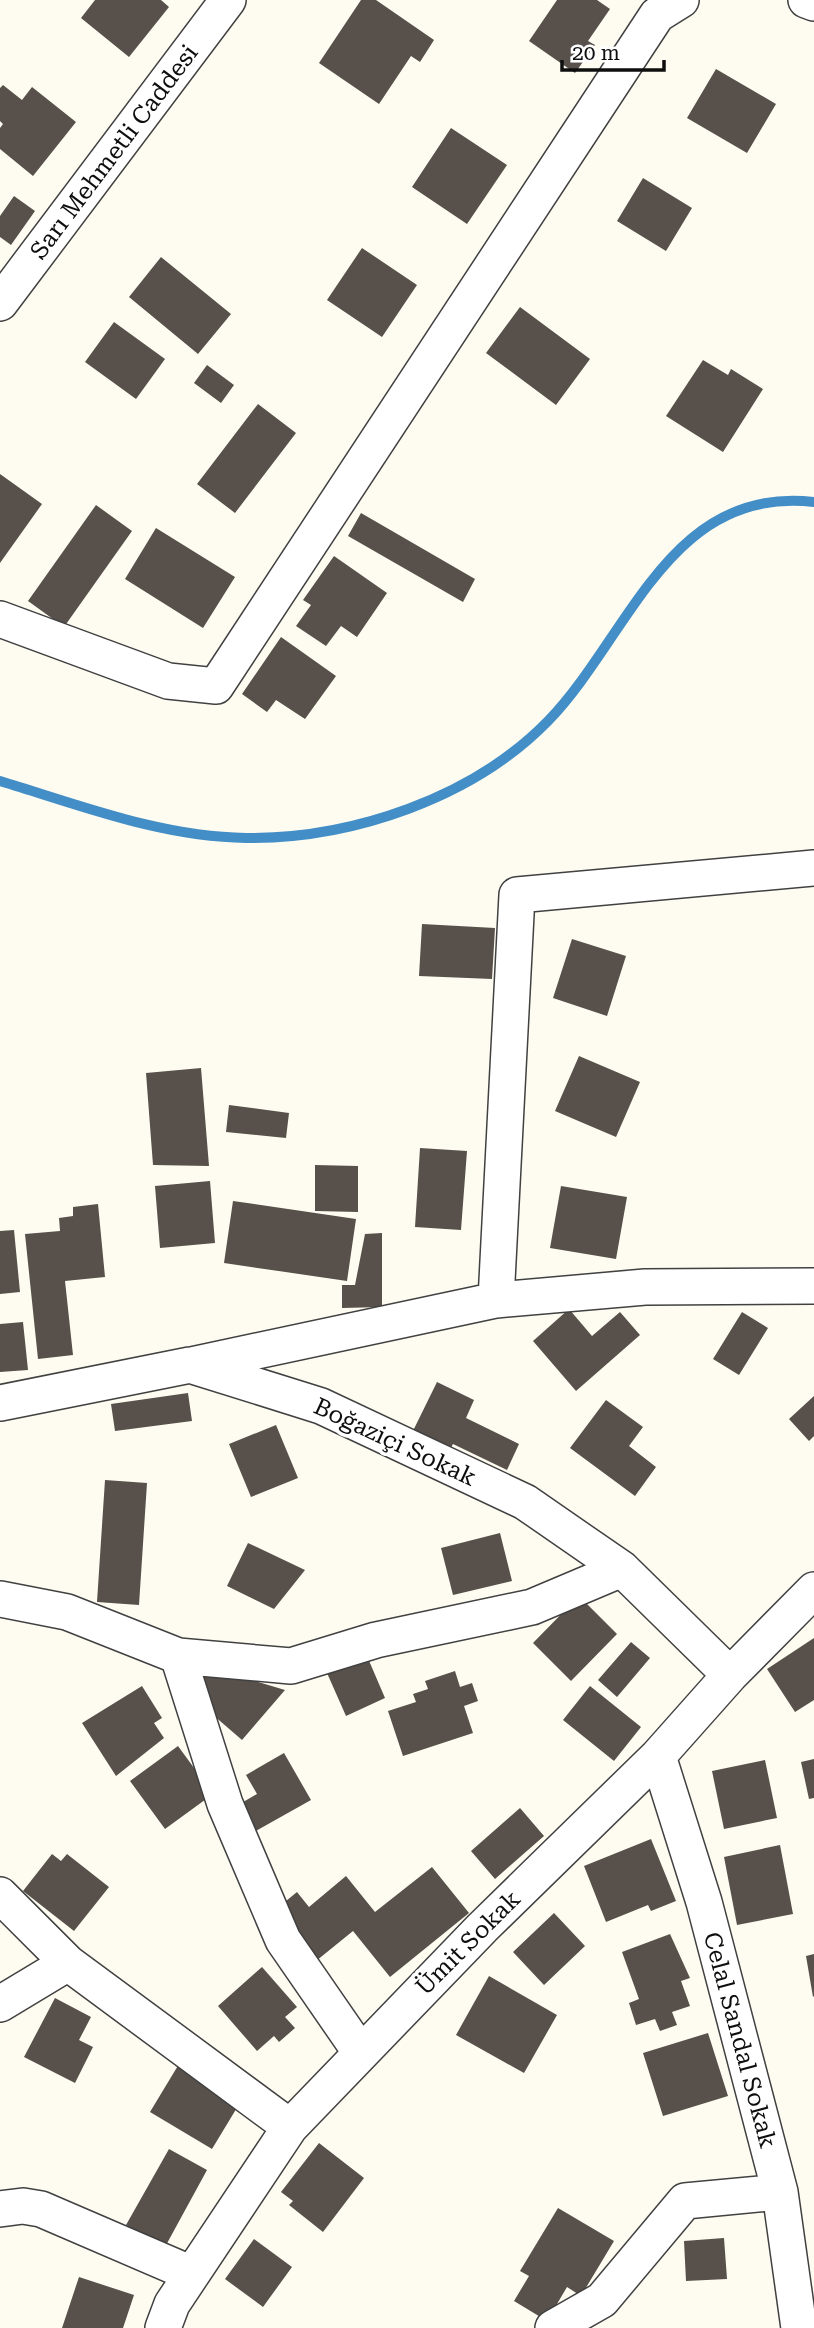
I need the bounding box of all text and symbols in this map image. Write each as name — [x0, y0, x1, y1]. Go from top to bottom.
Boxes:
scale bar — [562, 28, 664, 72]
street label: Sarı Mehmetli Caddesi — [24, 39, 204, 265]
text: 20 m — [572, 41, 620, 65]
street label: Boğaziçi Sokak — [309, 1392, 481, 1492]
street label: Ümit Sokak — [409, 1884, 526, 2001]
street label: Celal Sandal Sokak — [698, 1929, 782, 2151]

